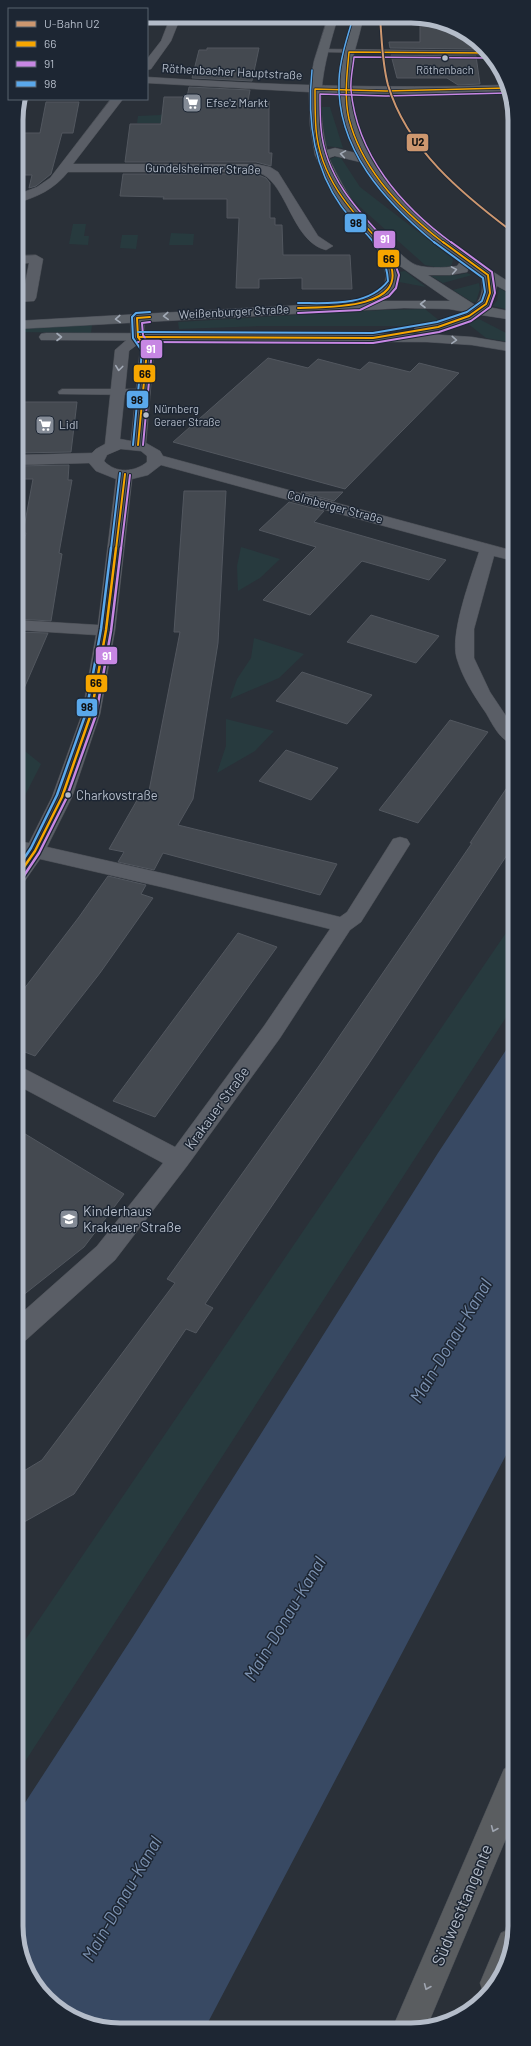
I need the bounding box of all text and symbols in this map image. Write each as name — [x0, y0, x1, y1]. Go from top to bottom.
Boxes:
legend — [8, 8, 148, 100]
text: U-Bahn U2 — [44, 16, 100, 30]
text: 66 — [44, 36, 56, 50]
marker: Röthenbach — [440, 53, 450, 63]
text: 91 — [44, 56, 54, 70]
street label: Röthenbacher Hauptstraße — [161, 60, 303, 82]
place label: Röthenbach — [416, 63, 474, 76]
text: 98 — [44, 76, 57, 90]
supermarket icon: Efse'z Markt — [181, 92, 203, 114]
place label: Efse'z Markt — [206, 95, 268, 109]
line badge: U2 — [406, 133, 429, 152]
text: U2 — [411, 135, 425, 148]
one-way arrow — [340, 150, 346, 158]
street label: Gundelsheimer Straße — [145, 160, 261, 176]
line badge: 98 — [344, 213, 367, 233]
text: 98 — [350, 216, 362, 229]
line badge: 91 — [373, 230, 396, 249]
text: 91 — [380, 232, 390, 245]
line badge: 66 — [377, 249, 400, 268]
text: 66 — [383, 252, 395, 265]
one-way arrow — [451, 266, 458, 275]
one-way arrow — [420, 300, 426, 308]
street label: Weißenburger Straße — [178, 301, 290, 321]
one-way arrow — [163, 312, 169, 321]
one-way arrow — [115, 314, 121, 323]
one-way arrow — [56, 333, 62, 341]
one-way arrow — [451, 335, 457, 344]
line badge: 91 — [140, 339, 163, 359]
text: 91 — [146, 342, 156, 355]
line badge: 66 — [133, 364, 156, 383]
one-way arrow — [115, 365, 124, 371]
text: 66 — [139, 367, 151, 380]
line badge: 98 — [126, 390, 149, 409]
text: 98 — [131, 393, 143, 406]
place label: Nürnberg Geraer Straße — [154, 402, 220, 428]
marker: Nürnberg Geraer Straße — [141, 410, 151, 420]
supermarket icon: Lidl — [34, 414, 56, 436]
place label: Lidl — [59, 417, 78, 431]
street label: Colmberger Straße — [286, 487, 384, 525]
line badge: 91 — [95, 646, 118, 665]
text: 91 — [102, 649, 112, 662]
line badge: 66 — [85, 674, 108, 693]
text: 66 — [90, 676, 102, 689]
line badge: 98 — [76, 698, 98, 717]
text: 98 — [81, 700, 93, 713]
place label: Charkovstraße — [76, 787, 158, 803]
marker: Charkovstraße — [63, 790, 73, 800]
street label: Krakauer Straße — [181, 1063, 252, 1153]
place label: Kinderhaus Krakauer Straße — [83, 1202, 181, 1235]
school or university icon: Kinderhaus Krakauer Straße — [58, 1208, 80, 1230]
water label: Main-Donau-Kanal — [404, 1274, 496, 1407]
water label: Main-Donau-Kanal — [238, 1552, 330, 1685]
one-way arrow — [491, 1824, 499, 1832]
water label: Main-Donau-Kanal — [76, 1832, 166, 1965]
street label: Südwesttangente — [426, 1841, 496, 1968]
one-way arrow — [423, 1984, 431, 1991]

